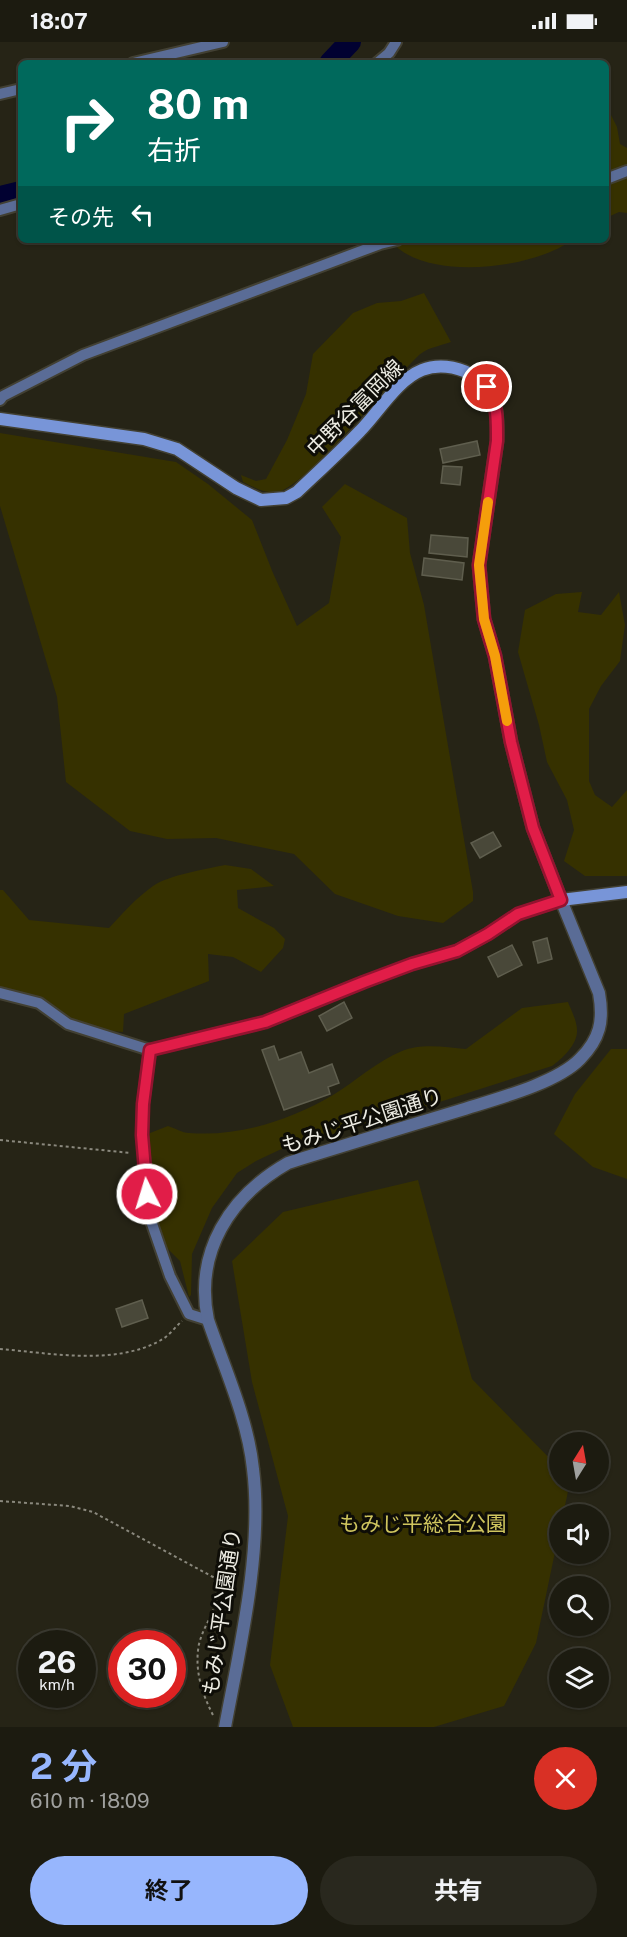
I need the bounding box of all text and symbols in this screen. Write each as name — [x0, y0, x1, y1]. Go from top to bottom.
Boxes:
text: 18:07 — [30, 8, 88, 34]
text: 80 m — [147, 79, 249, 128]
icon: right — [48, 84, 126, 162]
text: 右折 — [147, 134, 201, 166]
icon: left — [126, 198, 159, 231]
text: その先 — [48, 204, 114, 230]
street label: 中野谷富岡線 — [301, 354, 408, 461]
pin — [461, 361, 512, 412]
icon: arrive — [470, 370, 503, 403]
street label: もみじ平公園通り — [278, 1083, 446, 1158]
position arrow — [115, 1162, 179, 1226]
north arrow — [549, 1432, 609, 1492]
map controls — [549, 1432, 609, 1708]
button: sound — [549, 1504, 609, 1564]
park label: もみじ平総合公園 — [339, 1511, 507, 1536]
street label: もみじ平公園通り — [197, 1527, 246, 1697]
button: search — [549, 1576, 609, 1636]
speed limit sign: 30 — [108, 1630, 186, 1708]
text: 26 — [38, 1644, 76, 1680]
button: layers — [549, 1648, 609, 1708]
text: km/h — [39, 1676, 75, 1693]
text: 2 分 — [30, 1745, 97, 1787]
button: close — [534, 1747, 597, 1810]
text: 610 m · 18:09 — [30, 1789, 149, 1813]
button: 終了 — [30, 1856, 308, 1925]
button: 共有 — [320, 1856, 597, 1925]

